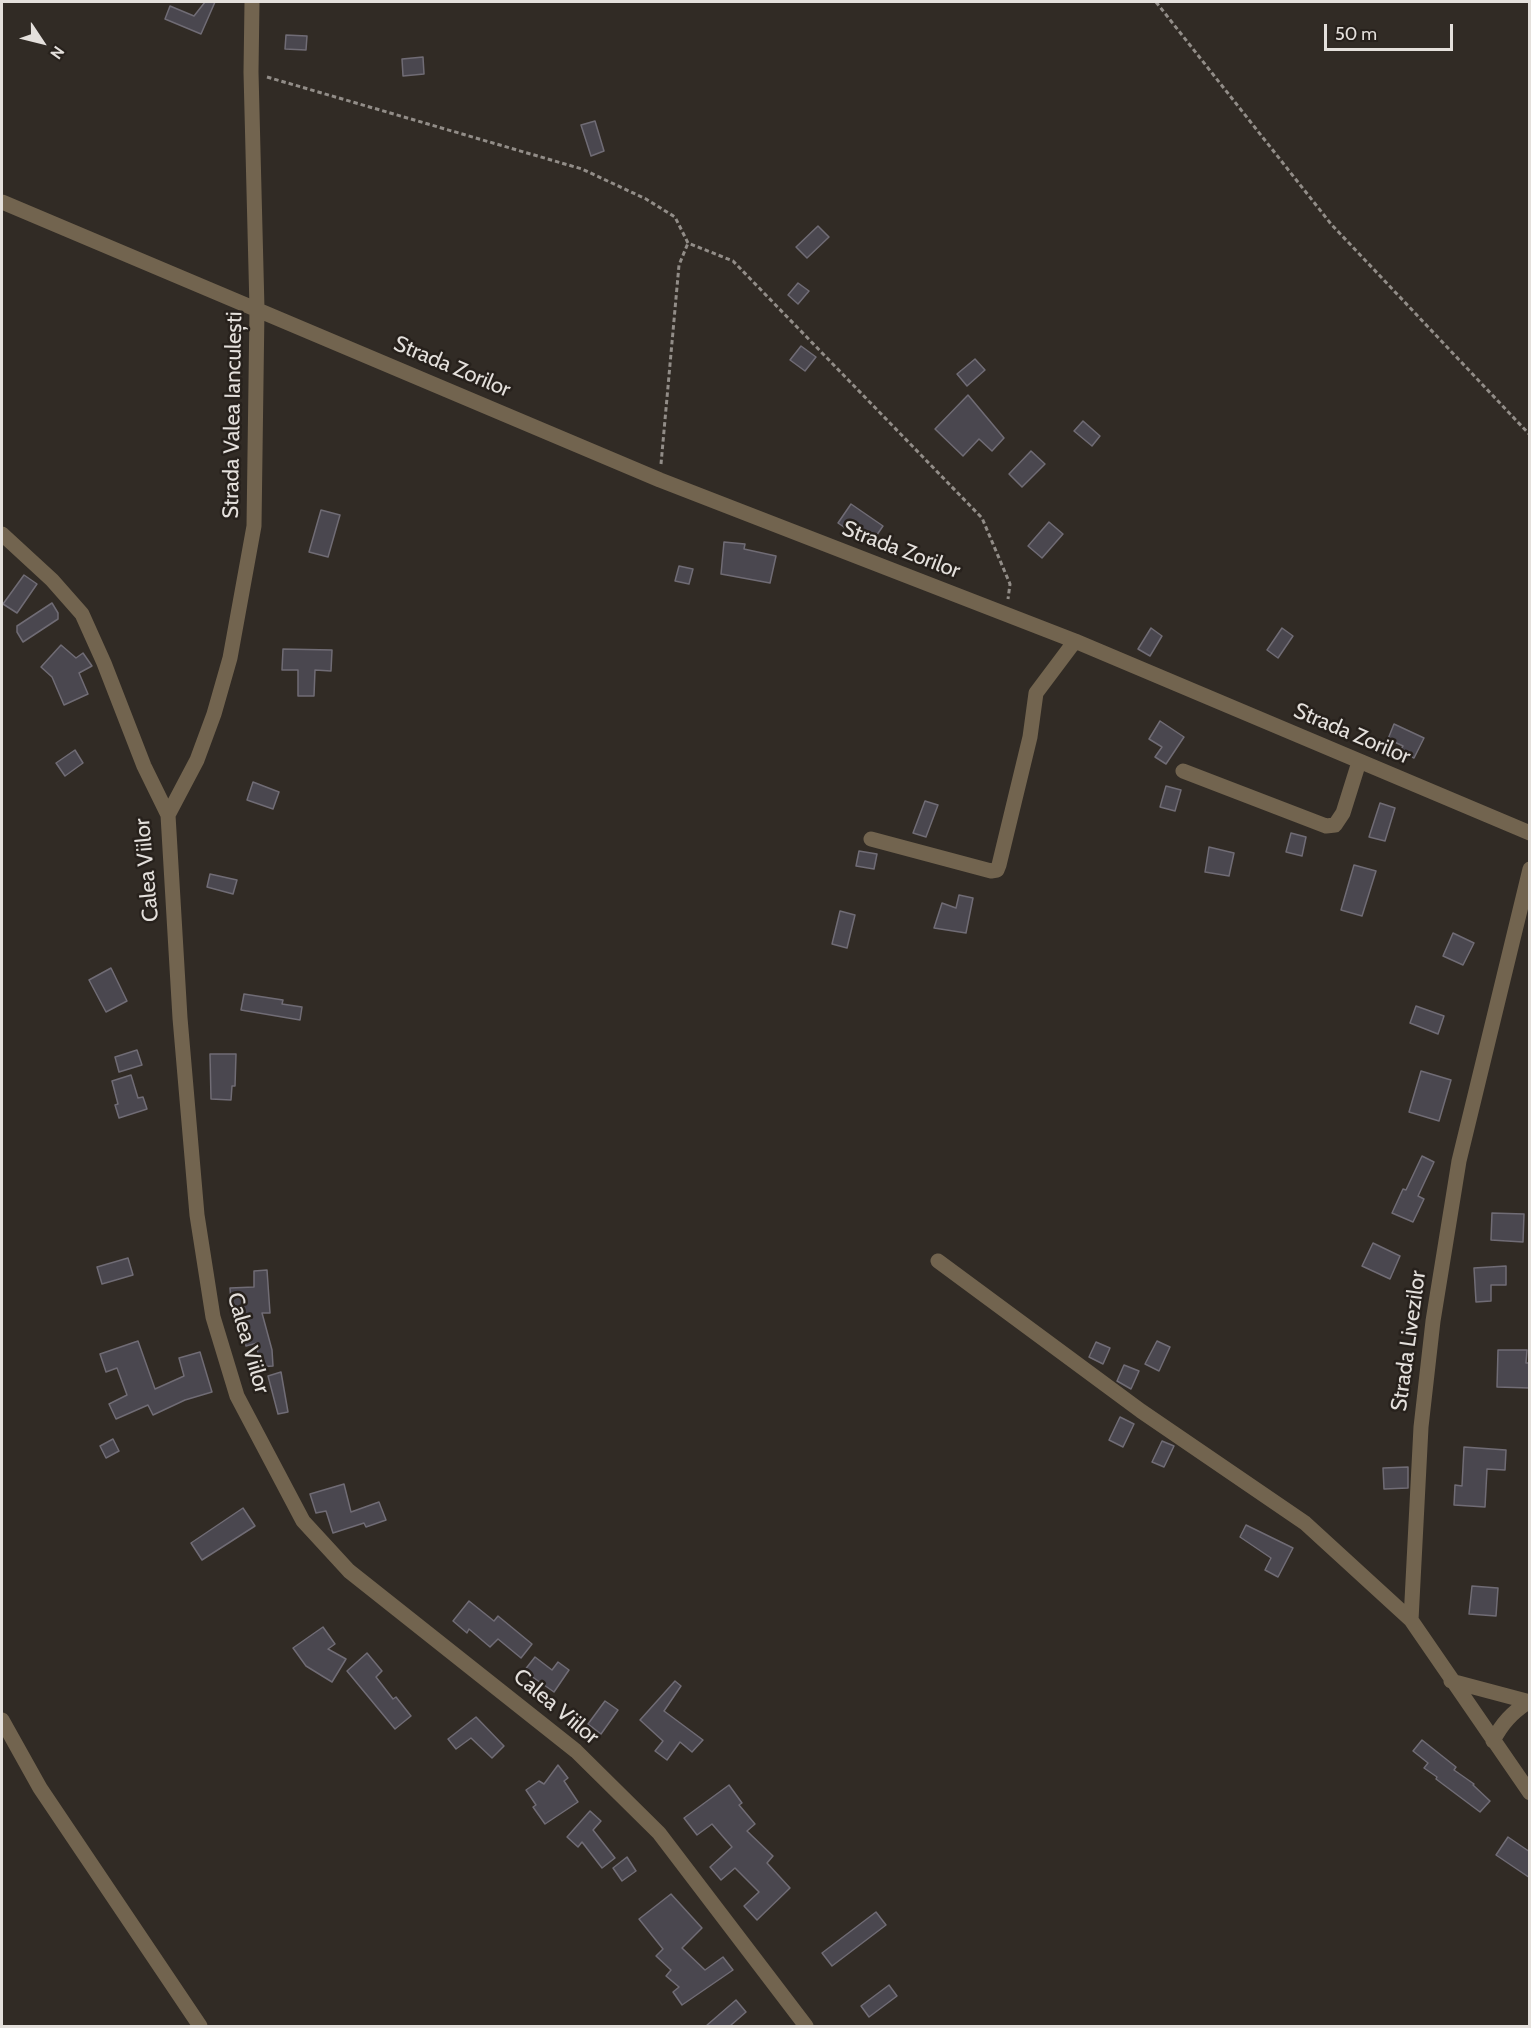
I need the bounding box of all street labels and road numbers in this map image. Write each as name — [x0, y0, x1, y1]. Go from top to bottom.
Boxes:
street label: Strada Valea Ianculești — [218, 311, 248, 519]
street label: Strada Zorilor — [390, 331, 514, 403]
street label: Strada Zorilor — [838, 515, 964, 585]
street label: Strada Zorilor — [1290, 698, 1414, 770]
street label: Calea Viilor — [129, 817, 165, 923]
street label: Strada Livezilor — [1386, 1269, 1432, 1413]
street label: Calea Viilor — [221, 1289, 275, 1397]
street label: Calea Viilor — [508, 1664, 604, 1750]

